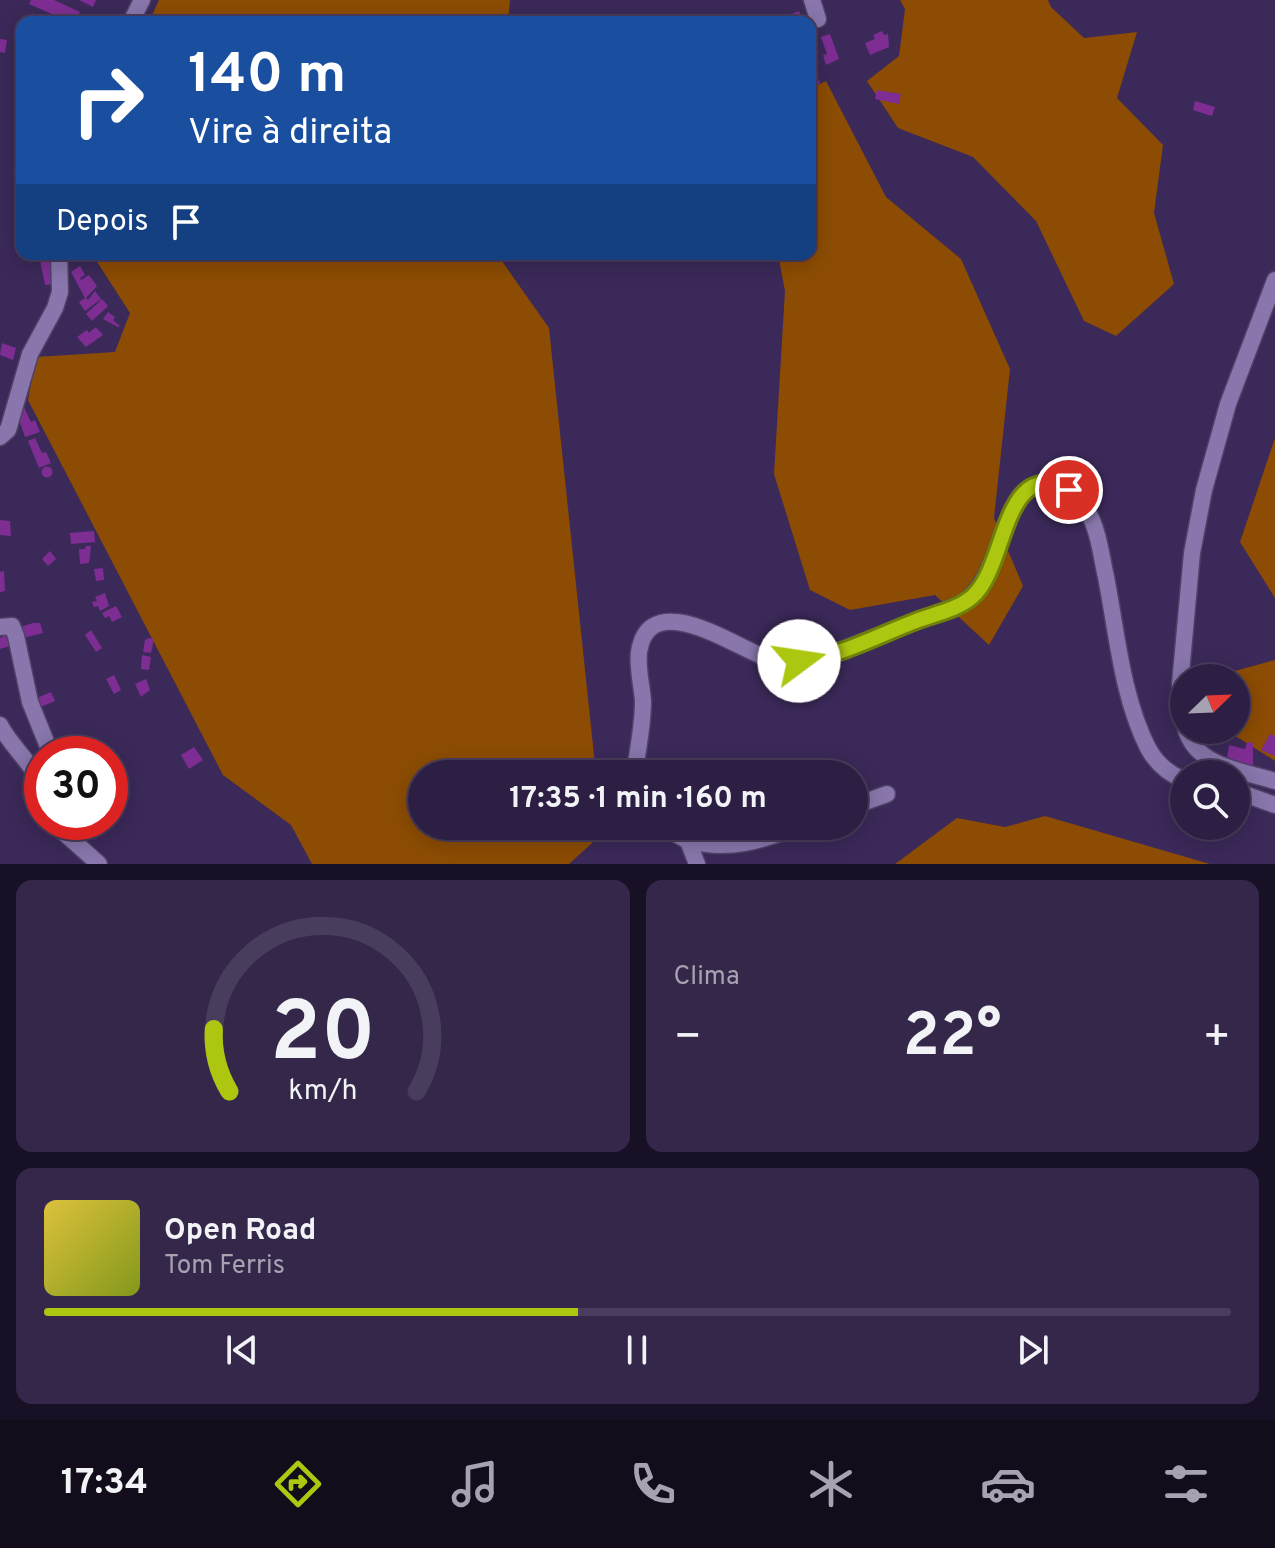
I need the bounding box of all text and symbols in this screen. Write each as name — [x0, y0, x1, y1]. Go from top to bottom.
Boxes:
text: 140 m — [188, 42, 346, 112]
icon: right — [56, 48, 160, 152]
text: Vire à direita — [188, 111, 392, 157]
icon: arrive — [164, 200, 208, 244]
text: Depois — [56, 204, 148, 241]
pin — [1035, 456, 1103, 524]
icon: arrive — [1047, 468, 1091, 512]
position arrow — [757, 619, 841, 703]
north arrow — [1170, 664, 1250, 744]
map controls — [1170, 664, 1250, 840]
speed limit sign: 30 — [24, 736, 128, 840]
button: search — [1170, 760, 1250, 840]
text: 17:35 · 1 min · 160 m — [509, 781, 767, 818]
text: Clima — [674, 961, 740, 994]
text: 20 — [270, 985, 376, 1090]
text: 22° — [903, 1001, 1001, 1077]
text: − — [674, 1011, 702, 1067]
text: + — [1203, 1011, 1231, 1067]
text: km/h — [288, 1074, 357, 1110]
text: Open Road — [164, 1213, 316, 1250]
text: Tom Ferris — [164, 1250, 285, 1283]
icon: previous — [220, 1328, 264, 1372]
icon: pause — [615, 1328, 659, 1372]
icon: next — [1011, 1328, 1055, 1372]
icon: directions — [270, 1456, 326, 1512]
icon: music — [447, 1456, 503, 1512]
icon: phone — [625, 1456, 681, 1512]
icon: climate — [803, 1456, 859, 1512]
icon: car — [980, 1456, 1036, 1512]
icon: filters — [1158, 1456, 1214, 1512]
text: 17:34 — [61, 1461, 148, 1507]

